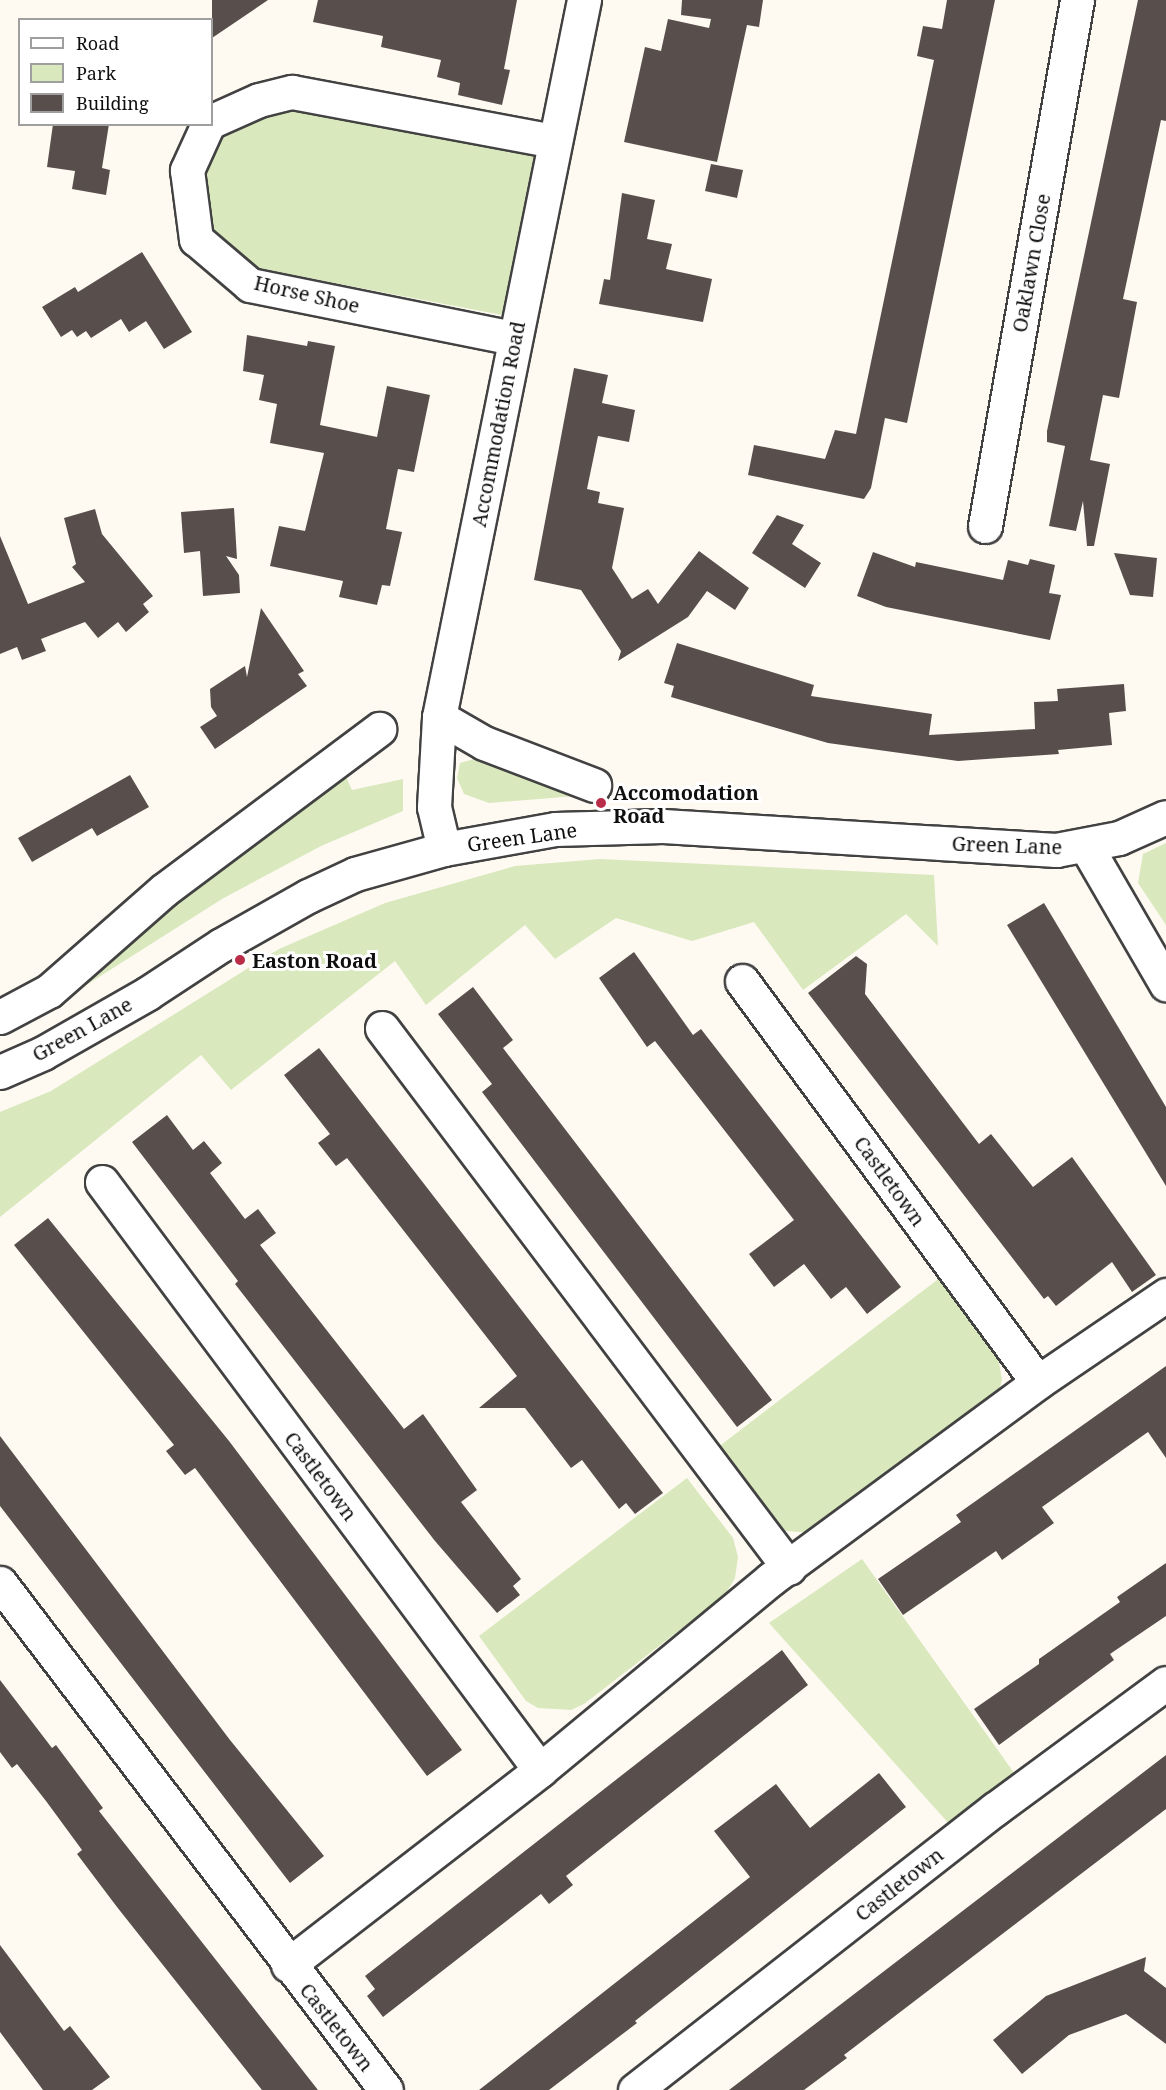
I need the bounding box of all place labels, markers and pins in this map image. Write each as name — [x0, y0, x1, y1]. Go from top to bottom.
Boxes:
place label: Accomodation Road — [613, 780, 759, 827]
marker: Accomodation Road — [594, 796, 608, 810]
place label: Easton Road — [252, 948, 377, 972]
marker: Easton Road — [233, 953, 247, 967]

